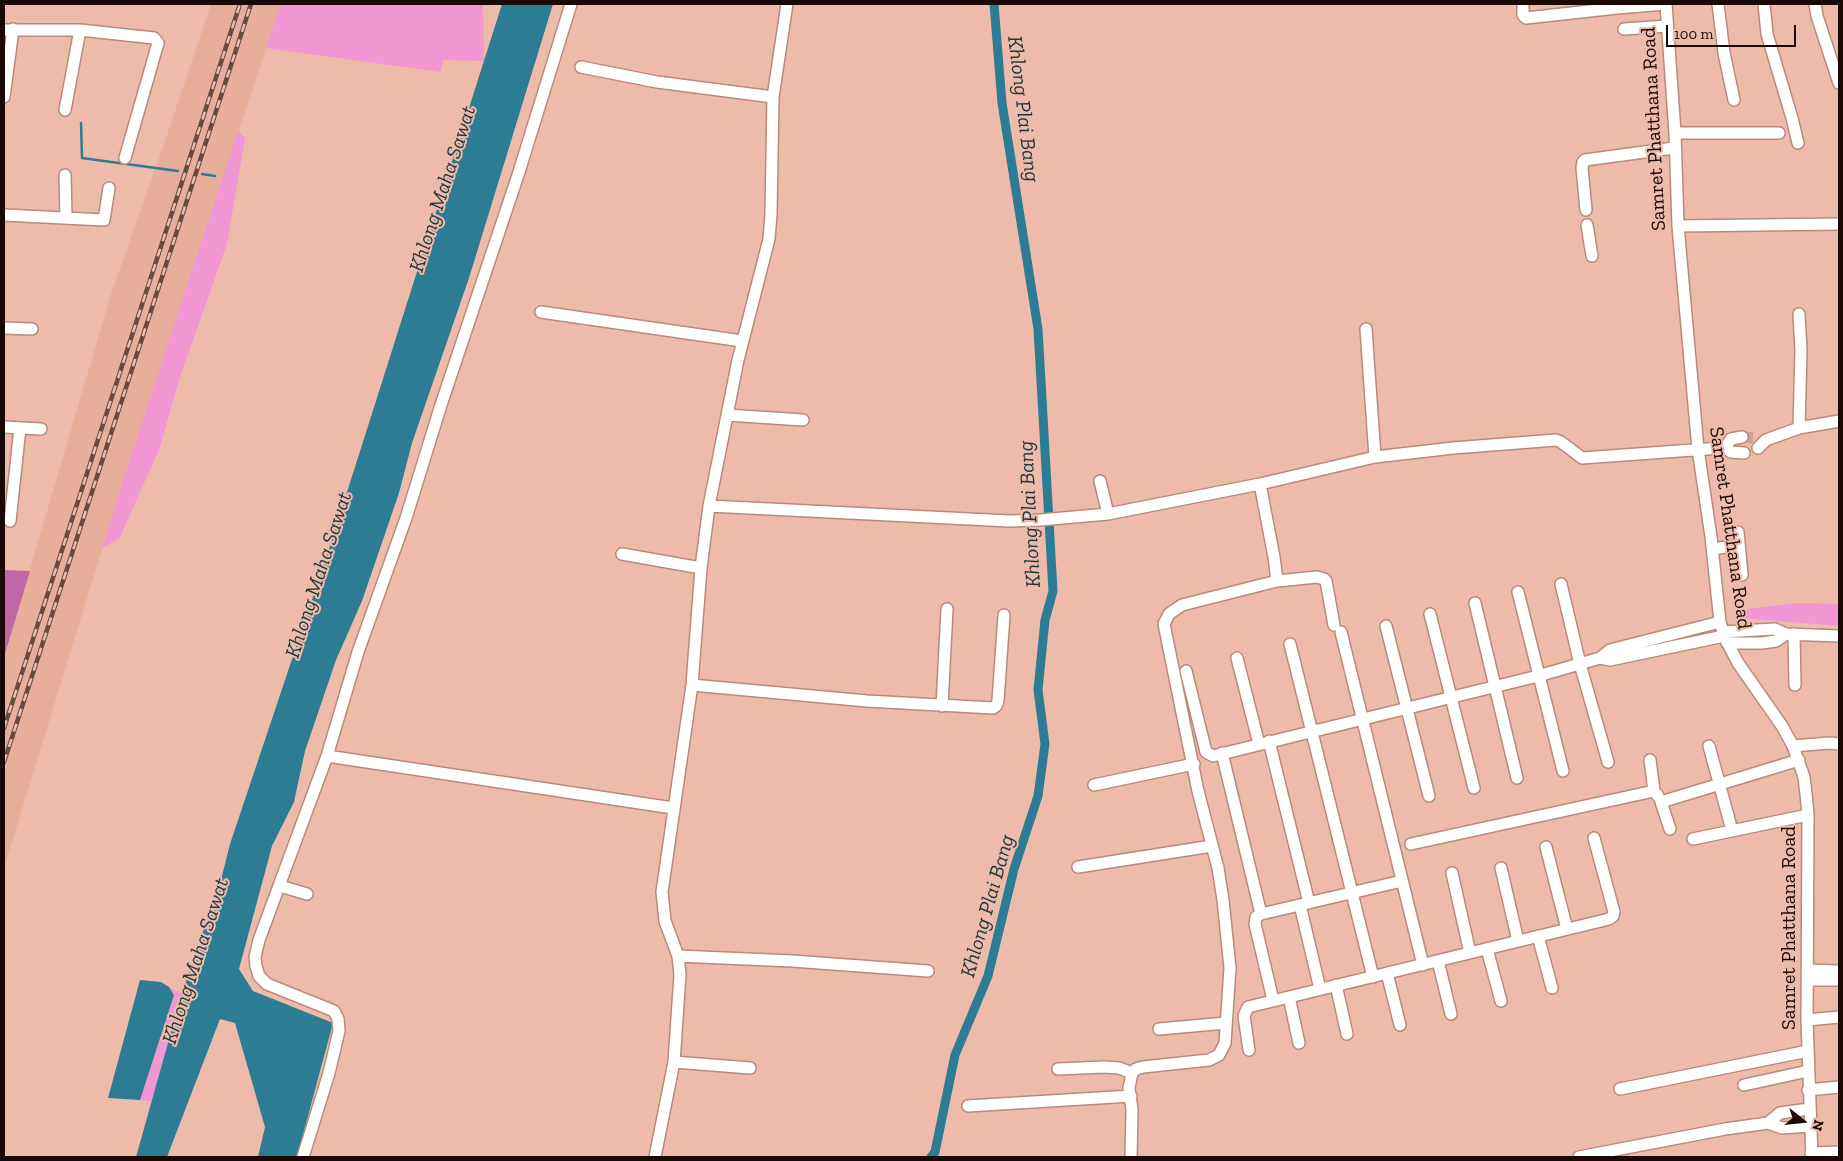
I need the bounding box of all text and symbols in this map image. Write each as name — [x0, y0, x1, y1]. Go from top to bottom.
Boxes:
scale bar — [1668, 15, 1798, 47]
text: 100 m — [1674, 25, 1713, 43]
street label: Samret Phatthana Road — [1637, 26, 1671, 232]
water label: Khlong Plai Bang — [1002, 34, 1044, 184]
water label: Khlong Maha Sawat — [404, 103, 482, 275]
street label: Samret Phatthana Road — [1704, 425, 1756, 631]
water label: Khlong Plai Bang — [1014, 440, 1046, 588]
water label: Khlong Maha Sawat — [280, 489, 358, 661]
street label: Samret Phatthana Road — [1777, 826, 1801, 1030]
water label: Khlong Plai Bang — [956, 832, 1020, 980]
water label: Khlong Maha Sawat — [157, 875, 235, 1047]
north arrow — [1778, 1096, 1828, 1146]
text: N — [1808, 1118, 1828, 1133]

